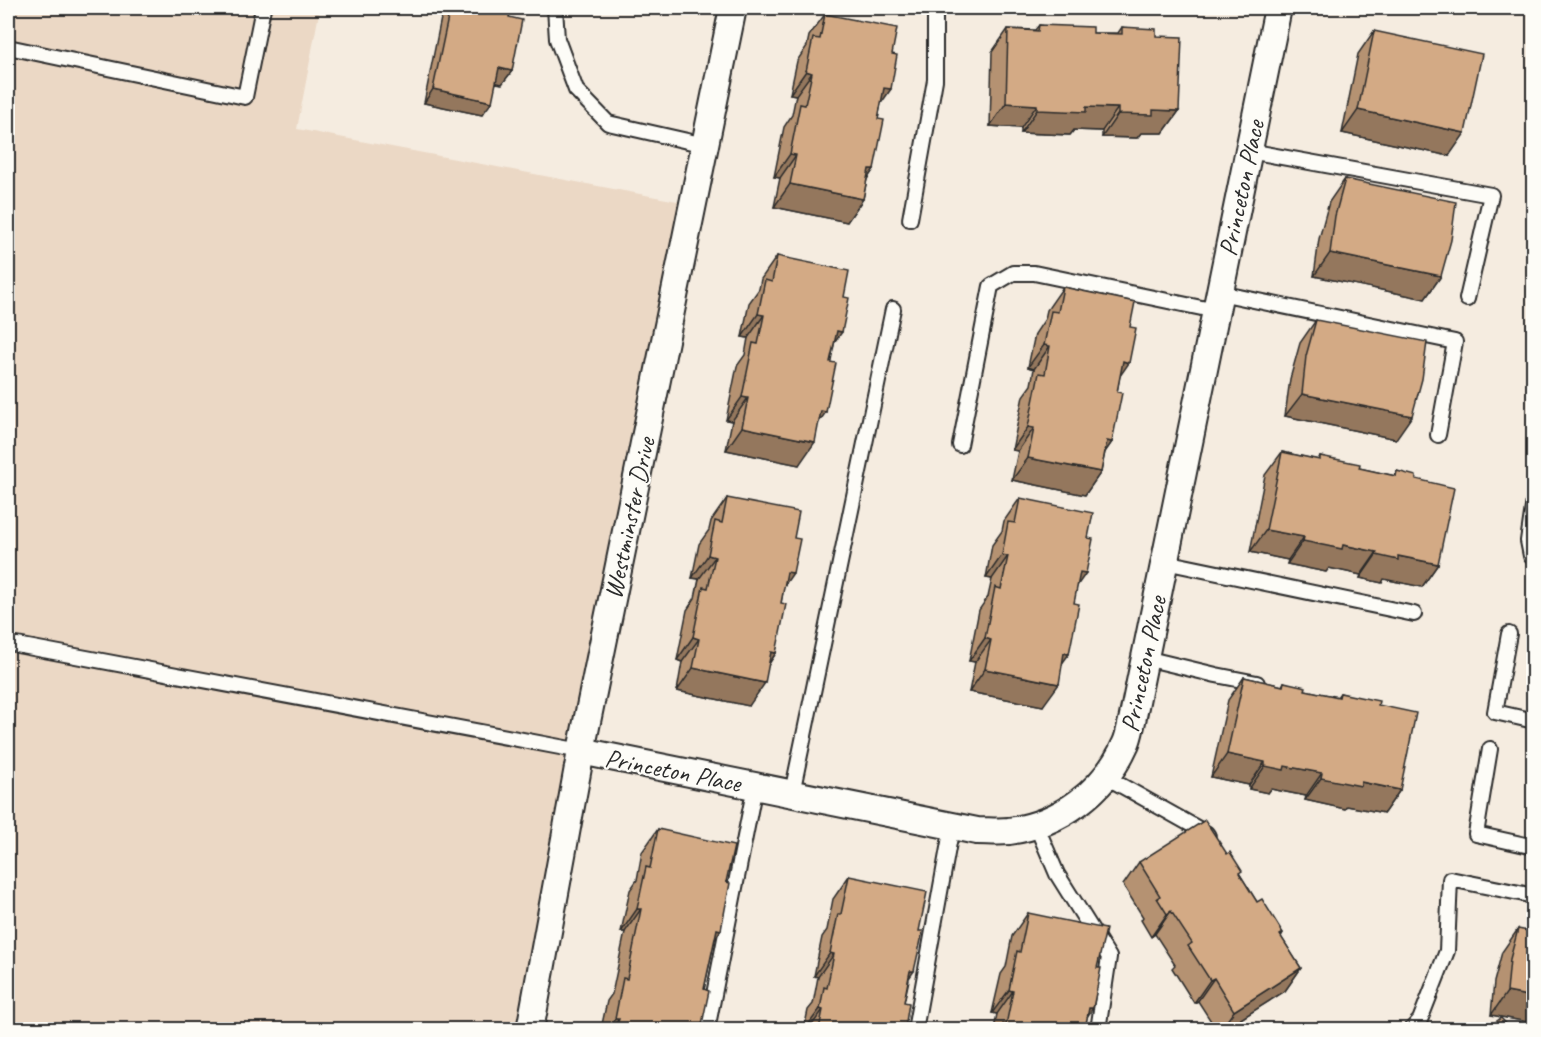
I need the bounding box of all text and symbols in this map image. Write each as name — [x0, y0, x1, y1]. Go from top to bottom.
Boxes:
street label: Princeton Place — [1211, 116, 1272, 259]
street label: Westminster Drive — [596, 433, 663, 602]
street label: Princeton Place — [1113, 592, 1174, 735]
street label: Princeton Place — [602, 741, 745, 800]

